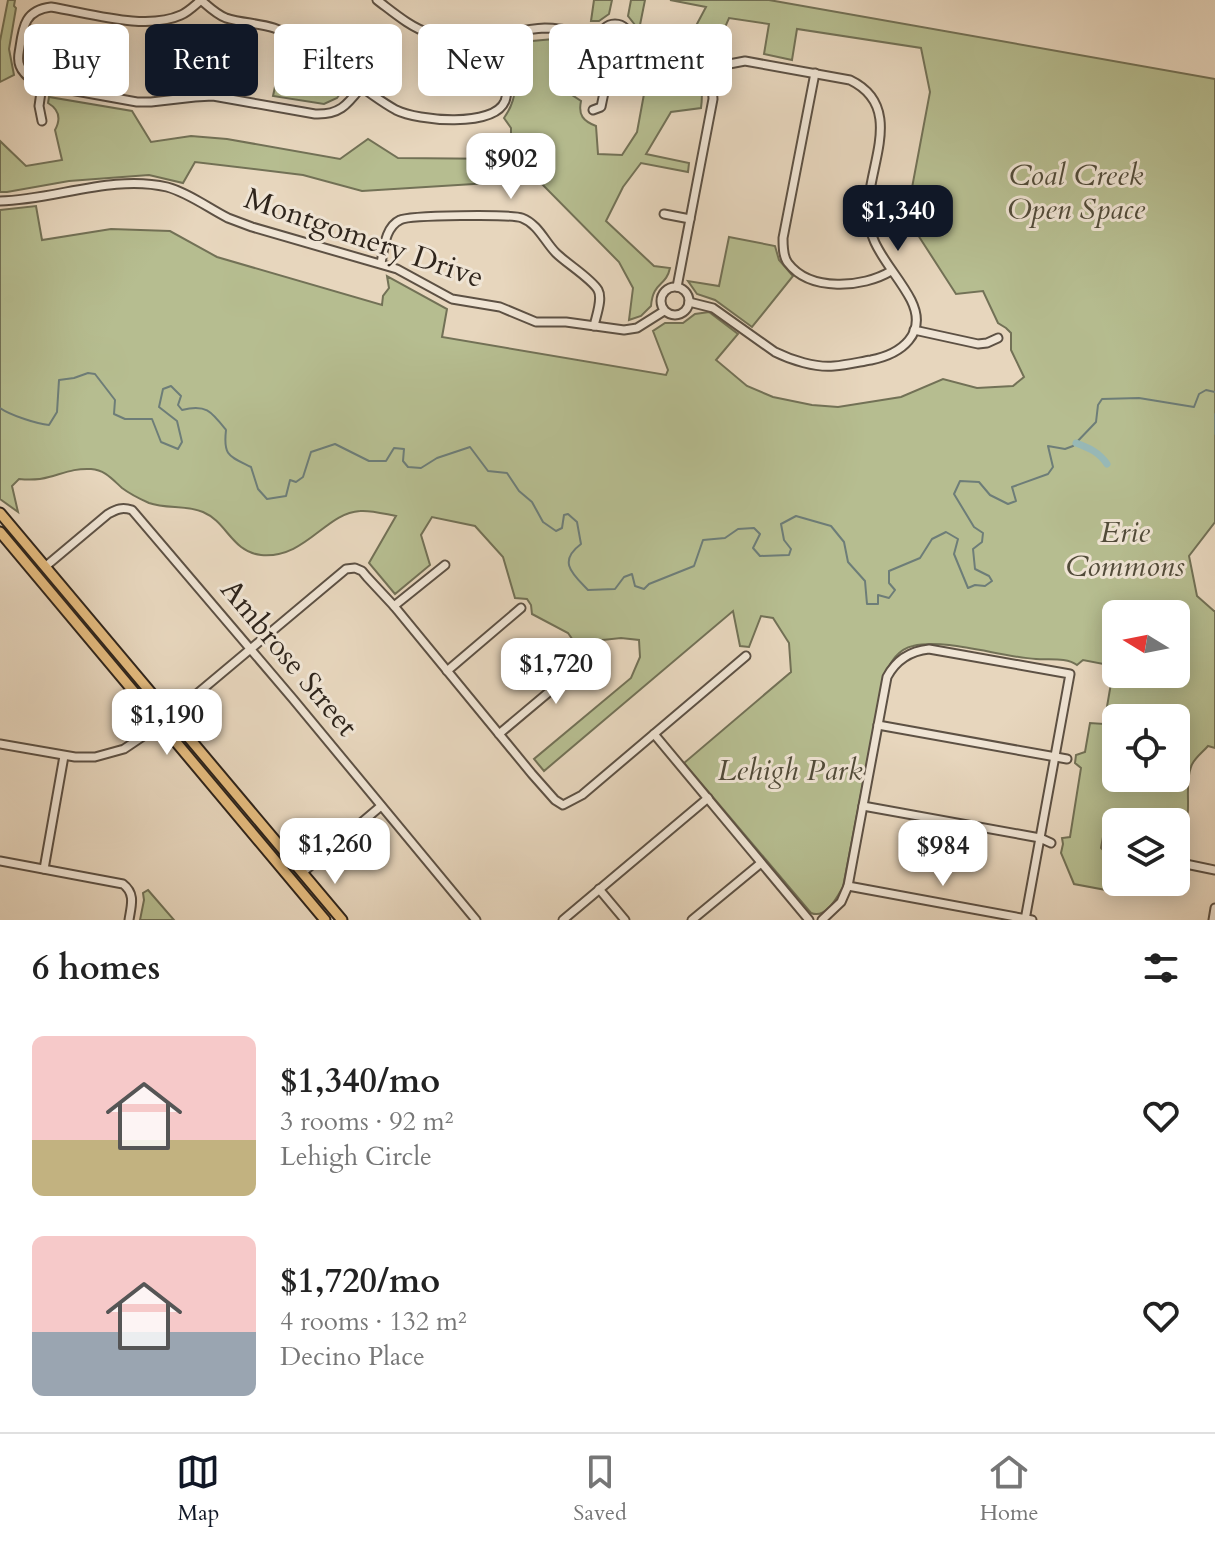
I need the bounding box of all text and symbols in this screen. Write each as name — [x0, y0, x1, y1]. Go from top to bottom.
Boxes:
chip: Buy — [24, 24, 129, 96]
chip: Rent — [145, 24, 258, 96]
chip: Filters — [274, 24, 402, 96]
chip: New — [418, 24, 533, 96]
chip: Apartment — [549, 24, 732, 96]
pin: $902 — [464, 133, 558, 201]
text: $902 — [484, 141, 538, 176]
park label: Coal Creek Open Space — [1007, 155, 1146, 230]
street label: Montgomery Drive — [239, 178, 489, 298]
pin: $1,340 — [833, 185, 963, 253]
text: $1,340 — [861, 193, 935, 228]
park label: Erie Commons — [1065, 512, 1185, 587]
street label: Ambrose Street — [211, 571, 367, 746]
north arrow — [1102, 600, 1190, 688]
map controls — [1102, 600, 1190, 896]
pin: $1,720 — [491, 638, 621, 706]
text: $1,720 — [519, 646, 593, 681]
pin: $1,190 — [102, 689, 232, 757]
text: $1,190 — [130, 697, 204, 732]
button: locate — [1102, 704, 1190, 792]
park label: Lehigh Park — [717, 750, 863, 791]
button: layers — [1102, 808, 1190, 896]
pin: $1,260 — [270, 818, 400, 886]
pin: $984 — [896, 820, 990, 888]
text: $1,260 — [298, 826, 372, 861]
text: $984 — [916, 828, 970, 863]
text: 6 homes — [32, 945, 160, 991]
icon: filters — [1139, 946, 1183, 990]
text: $1,340/mo — [280, 1058, 440, 1104]
icon: home — [96, 1068, 192, 1164]
icon: heart — [1139, 1094, 1183, 1138]
text: 3 rooms · 92 m² — [280, 1104, 453, 1139]
text: Lehigh Circle — [280, 1139, 432, 1174]
text: $1,720/mo — [280, 1258, 440, 1304]
icon: home — [96, 1268, 192, 1364]
icon: heart — [1139, 1294, 1183, 1338]
text: 4 rooms · 132 m² — [280, 1304, 467, 1339]
text: Decino Place — [280, 1339, 425, 1374]
tab: Map — [176, 1450, 220, 1528]
tab: Saved — [573, 1450, 627, 1528]
tab: Home — [980, 1450, 1039, 1528]

